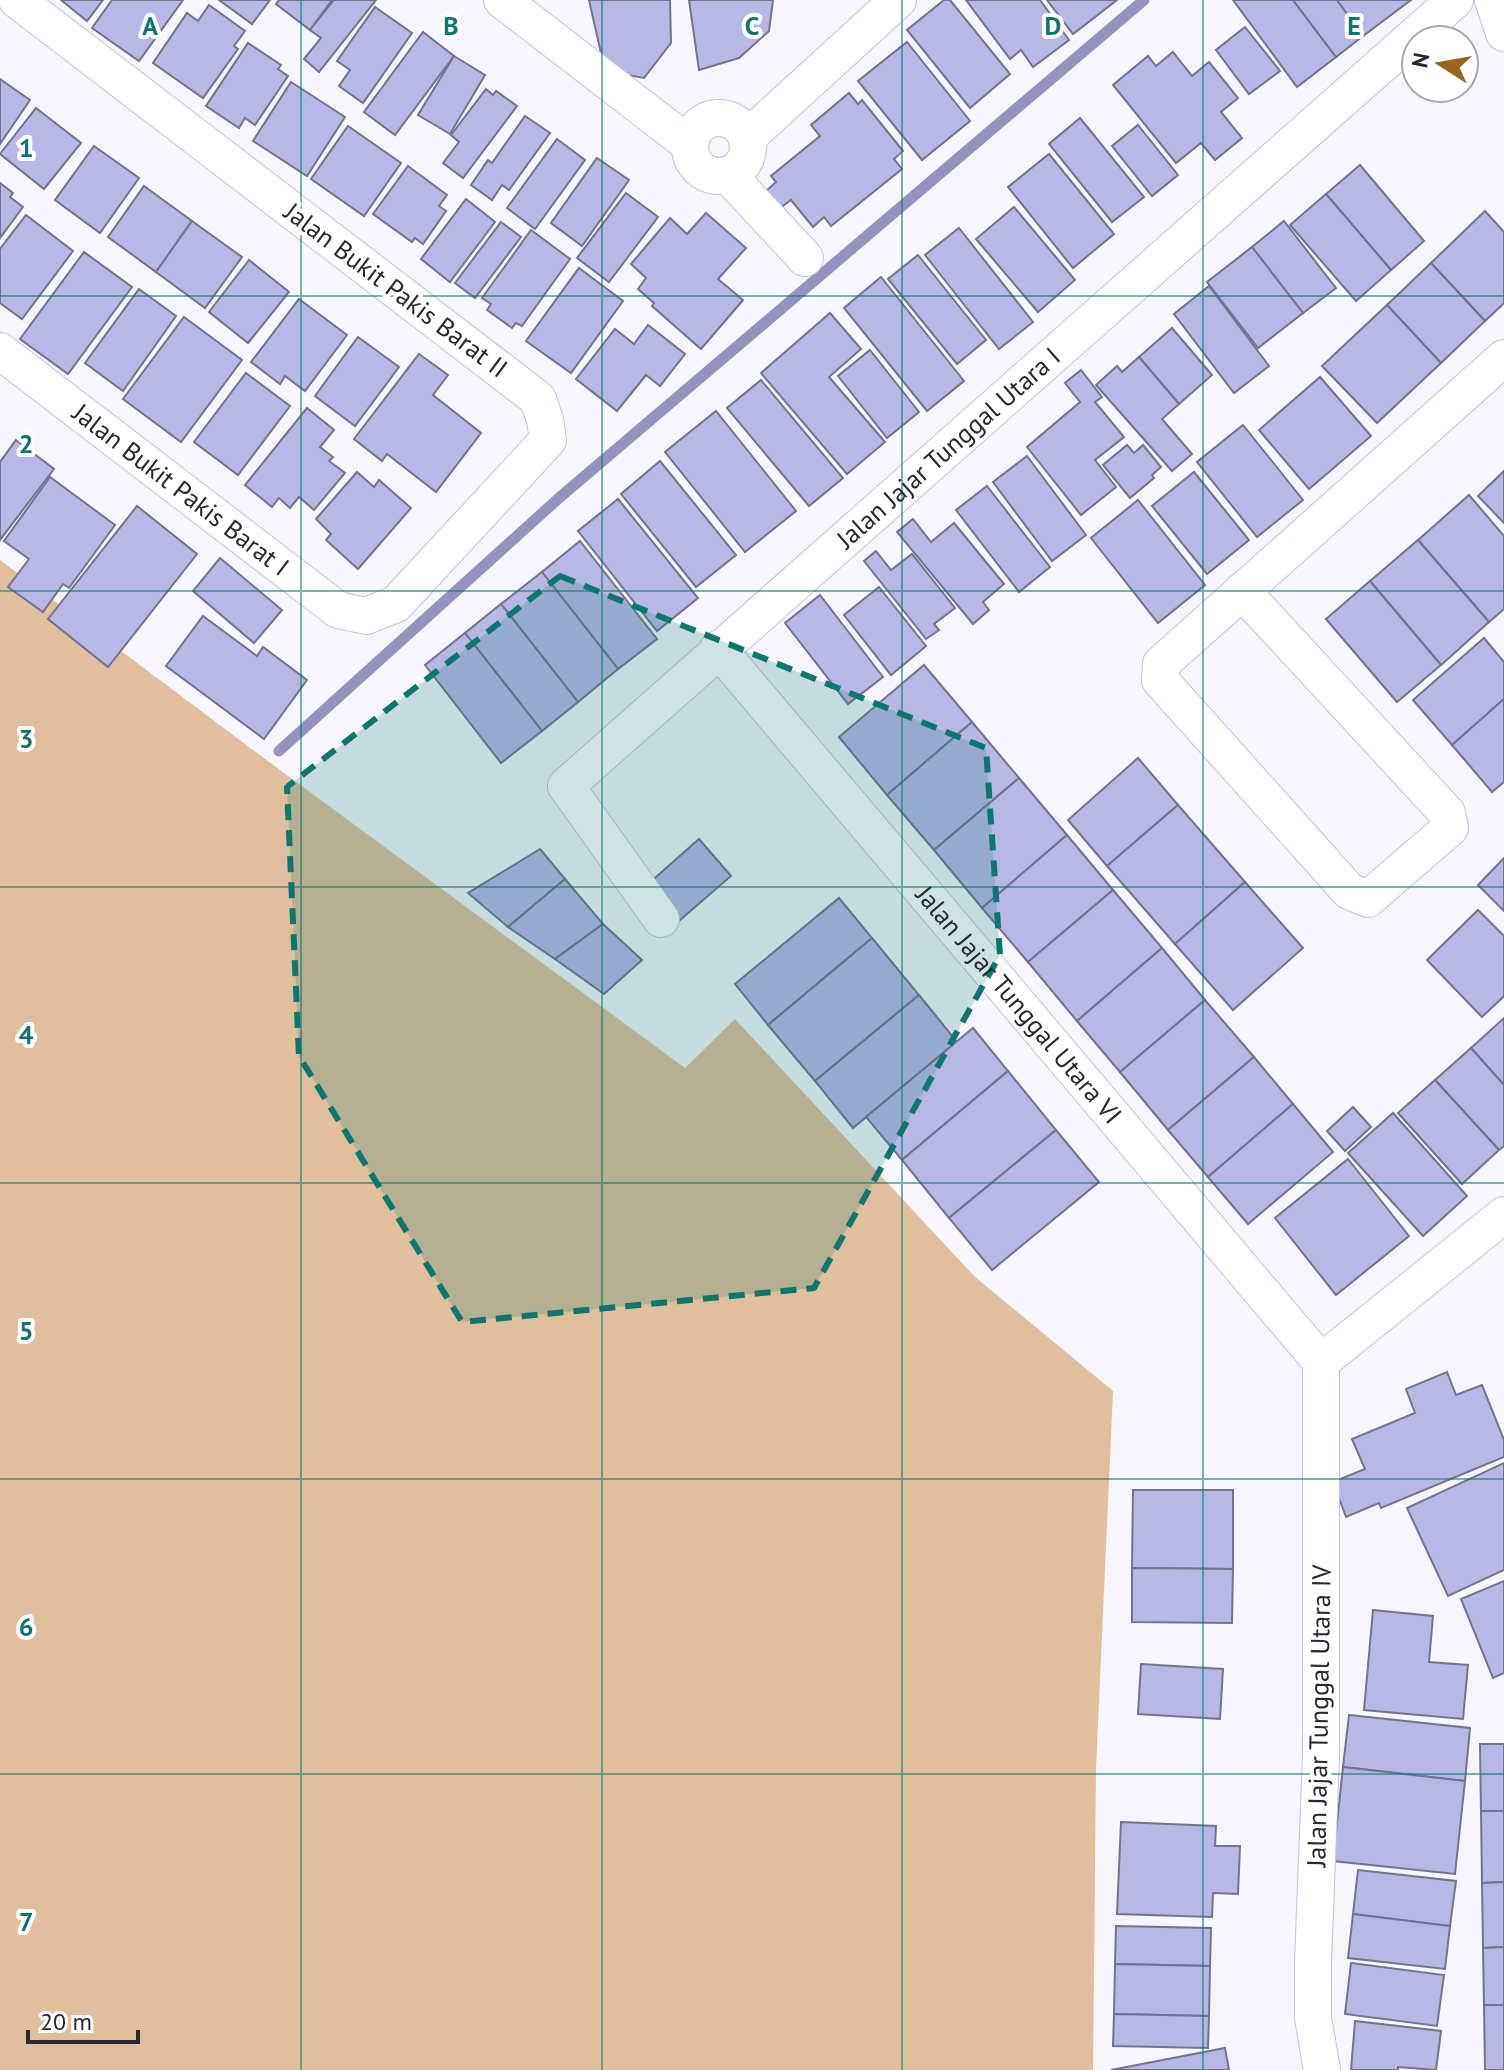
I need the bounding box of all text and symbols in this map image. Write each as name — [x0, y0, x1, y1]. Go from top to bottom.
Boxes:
text: A — [142, 9, 158, 42]
text: B — [443, 9, 459, 42]
text: C — [745, 9, 759, 42]
text: D — [1045, 9, 1061, 42]
text: E — [1347, 9, 1361, 42]
north arrow — [1400, 24, 1480, 104]
text: N — [1405, 50, 1435, 70]
text: 1 — [19, 131, 33, 164]
street label: Jalan Bukit Pakis Barat II — [277, 194, 514, 384]
street label: Jalan Jajar Tunggal Utara I — [829, 340, 1067, 556]
street label: Jalan Bukit Pakis Barat I — [66, 395, 296, 583]
text: 2 — [19, 427, 33, 460]
text: 3 — [19, 722, 33, 755]
street label: Jalan Jajar Tunggal Utara VI — [909, 878, 1129, 1130]
text: 4 — [19, 1018, 34, 1051]
text: 5 — [19, 1314, 33, 1347]
street label: Jalan Jajar Tunggal Utara IV — [1299, 1564, 1338, 1868]
text: 6 — [19, 1610, 33, 1643]
text: 7 — [19, 1905, 33, 1938]
scale bar — [28, 1994, 138, 2044]
text: 20 m — [40, 2006, 92, 2037]

